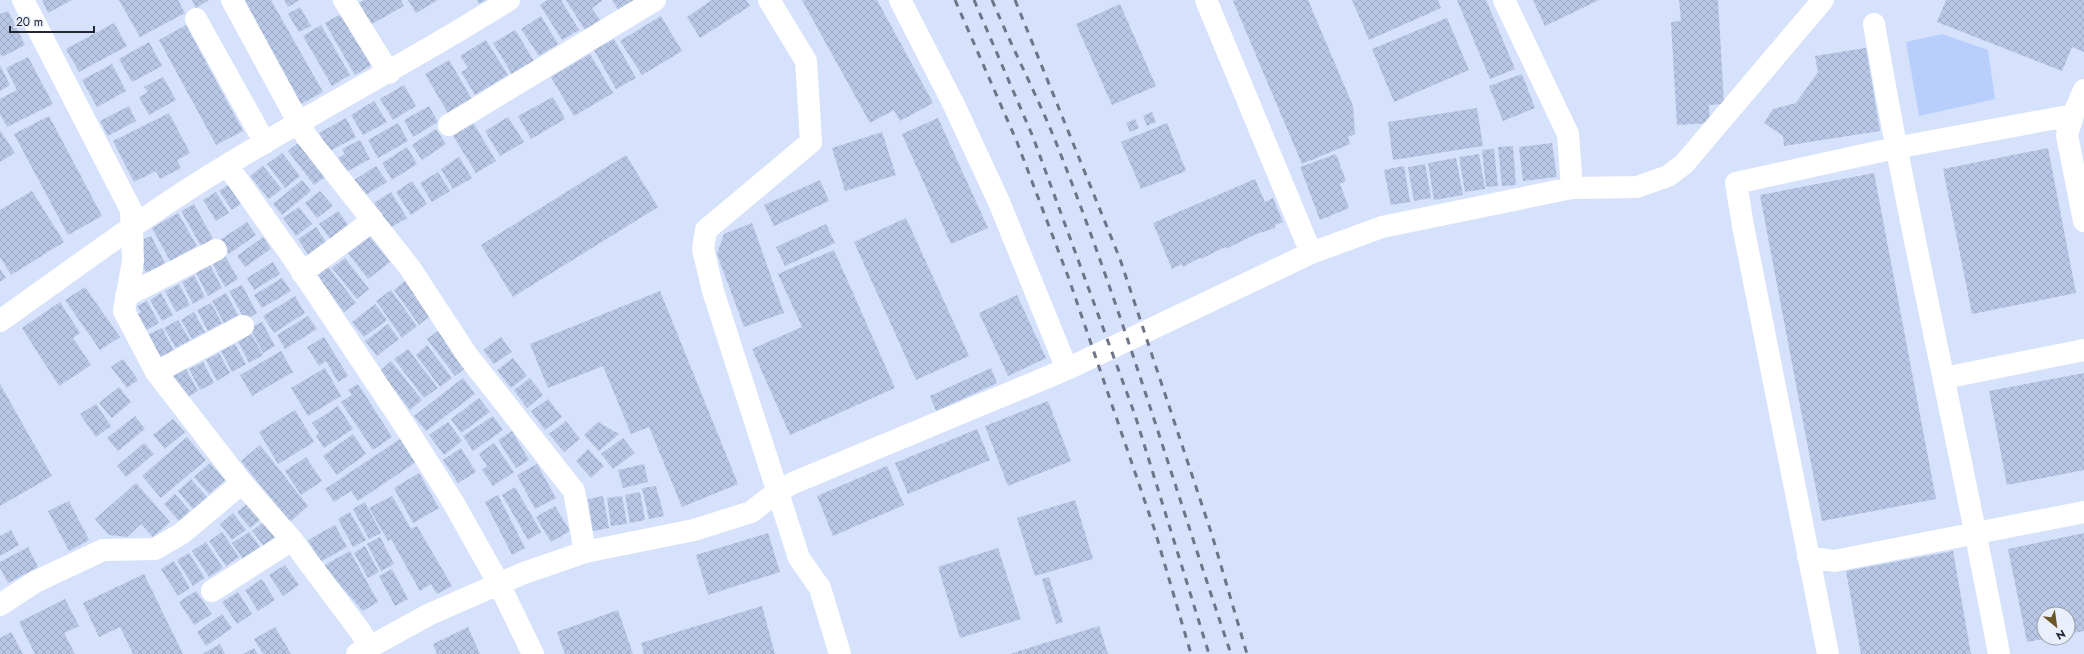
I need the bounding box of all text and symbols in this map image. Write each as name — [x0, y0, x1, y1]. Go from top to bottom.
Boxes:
scale bar — [10, 8, 94, 34]
text: 20 m — [16, 13, 43, 31]
north arrow — [2036, 606, 2076, 646]
text: N — [2053, 626, 2069, 644]

